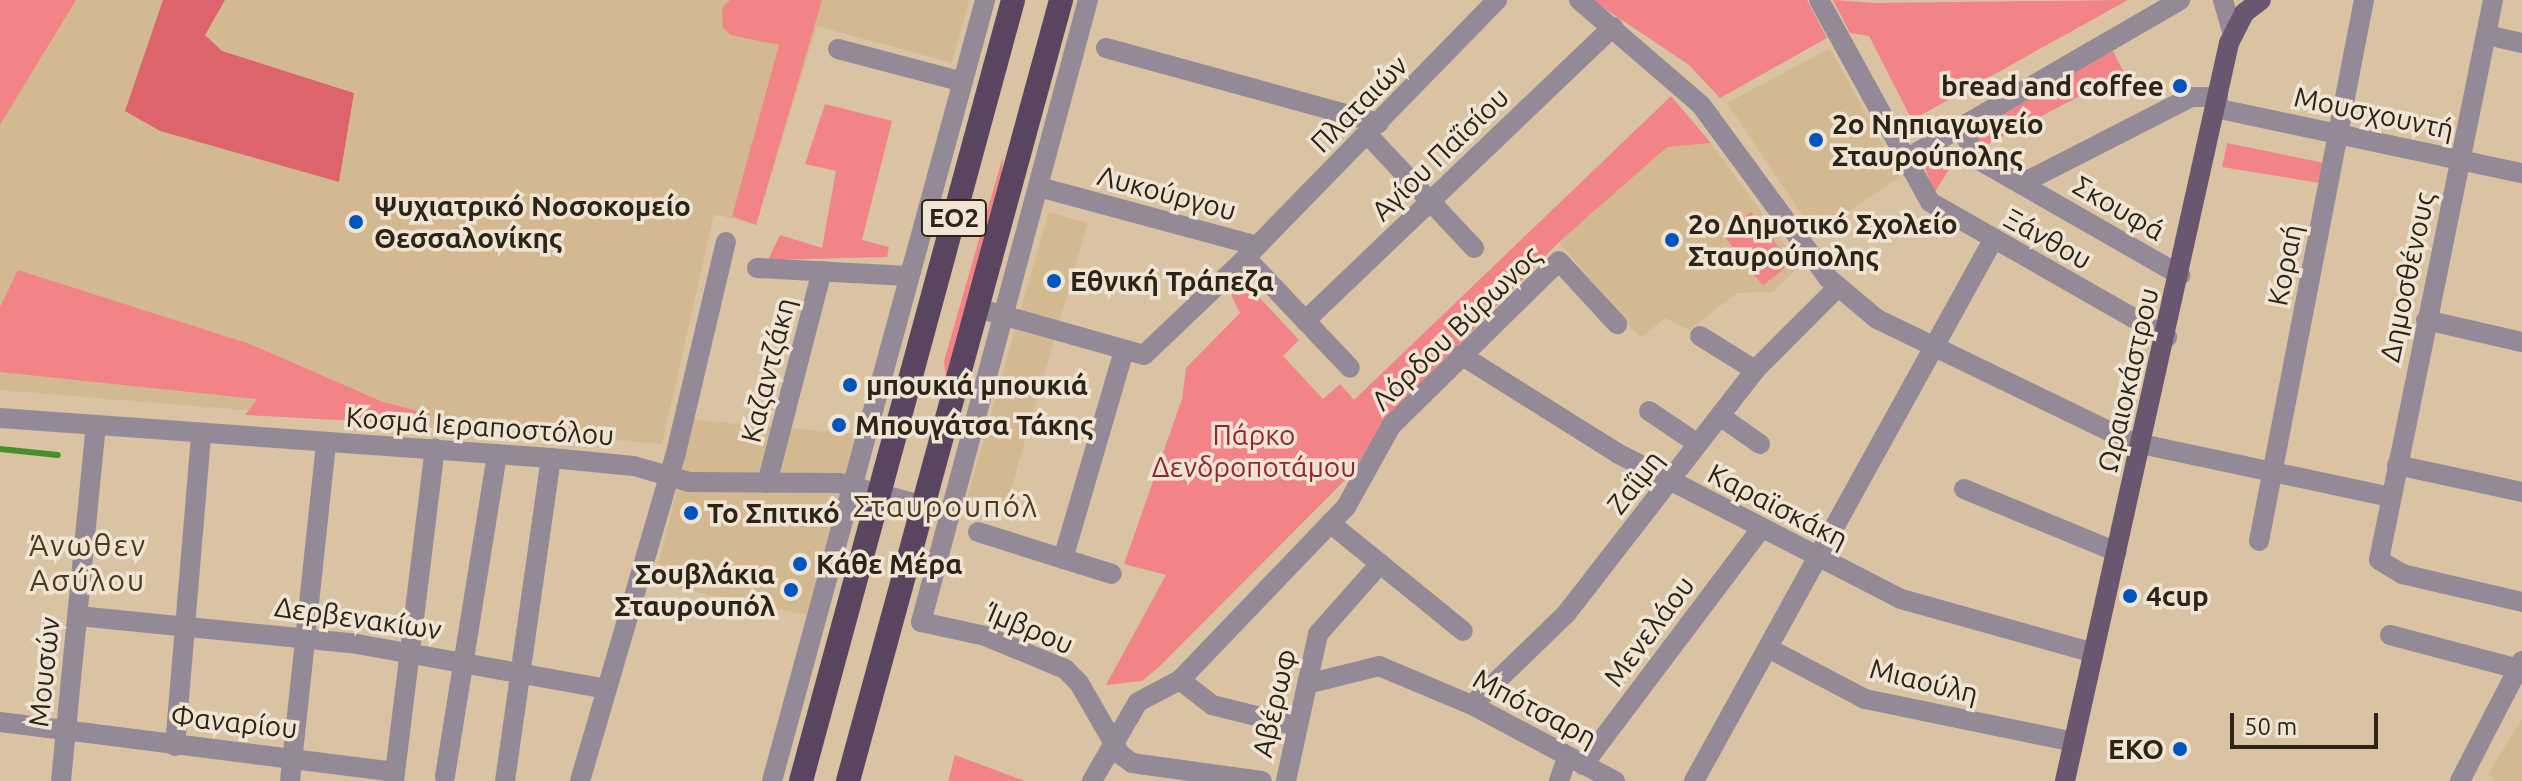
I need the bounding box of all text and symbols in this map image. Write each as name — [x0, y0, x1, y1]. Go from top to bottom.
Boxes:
street label: Πλαταιών — [1304, 49, 1414, 159]
place label: bread and coffee — [1941, 69, 2164, 103]
marker: bread and coffee — [2171, 77, 2189, 95]
street label: Αγίου Παΐσίου — [1365, 80, 1515, 228]
street label: Μουσχουντή — [2291, 80, 2457, 146]
place label: 2ο Νηπιαγωγείο Σταυρούπολης — [1832, 107, 2043, 173]
marker: 2ο Νηπιαγωγείο Σταυρούπολης — [1807, 131, 1825, 149]
street label: Λυκούργου — [1094, 158, 1240, 228]
street label: Σκουφά — [2067, 168, 2171, 248]
place label: Ψυχιατρικό Νοσοκομείο Θεσσαλονίκης — [374, 189, 691, 255]
street label: Δημοσθένους — [2373, 189, 2441, 365]
road number: ΕΟ2 — [920, 196, 988, 240]
street label: Ξάνθου — [1998, 201, 2098, 277]
place label: 2ο Δημοτικό Σχολείο Σταυρούπολης — [1688, 207, 1958, 273]
marker: Ψυχιατρικό Νοσοκομείο Θεσσαλονίκης — [345, 211, 367, 233]
street label: Κοραή — [2261, 221, 2309, 309]
marker: 2ο Δημοτικό Σχολείο Σταυρούπολης — [1663, 231, 1681, 249]
street label: Λόρδου Βύρωνος — [1364, 239, 1548, 417]
place label: Εθνική Τράπεζα — [1070, 264, 1274, 298]
marker: Εθνική Τράπεζα — [1045, 272, 1063, 290]
street label: Ωραιοκάστρου — [2090, 284, 2166, 476]
street label: Καζαντζάκη — [734, 294, 802, 446]
place label: μπουκιά μπουκιά — [866, 368, 1088, 402]
marker: μπουκιά μπουκιά — [841, 376, 859, 394]
street label: Κοσμά Ιεραποστόλου — [345, 400, 615, 452]
place label: Μπουγάτσα Τάκης — [855, 408, 1093, 442]
marker: Μπουγάτσα Τάκης — [830, 416, 848, 434]
park label: Πάρκο Δενδροποτάμου — [1152, 418, 1356, 484]
street label: Ζαΐμη — [1600, 443, 1670, 521]
street label: Καραϊσκάκη — [1702, 456, 1854, 556]
district label: Σταυρουπόλ — [853, 488, 1039, 524]
place label: Το Σπιτικό — [707, 496, 840, 530]
marker: Το Σπιτικό — [682, 504, 700, 522]
district label: Άνωθεν Ασύλου — [29, 527, 147, 598]
place label: Κάθε Μέρα — [816, 547, 963, 581]
marker: Κάθε Μέρα — [791, 555, 809, 573]
place label: Σουβλάκια Σταυρουπόλ — [614, 557, 775, 623]
street label: Μενελάου — [1597, 569, 1701, 693]
place label: 4cup — [2146, 579, 2209, 613]
marker: Σουβλάκια Σταυρουπόλ — [782, 581, 800, 599]
marker: 4cup — [2121, 587, 2139, 605]
street label: Δερβενακίων — [272, 590, 444, 646]
street label: Ίμβρου — [981, 595, 1079, 661]
street label: Μουσών — [22, 615, 66, 729]
street label: Αβέρωφ — [1245, 645, 1303, 761]
street label: Μιαούλη — [1866, 651, 1982, 711]
street label: Μπότσαρη — [1467, 661, 1603, 755]
scale bar — [2234, 697, 2382, 747]
street label: Φαναρίου — [169, 699, 299, 745]
text: 50 m — [2244, 713, 2297, 740]
place label: EKO — [2108, 732, 2164, 766]
marker: EKO — [2171, 740, 2189, 758]

